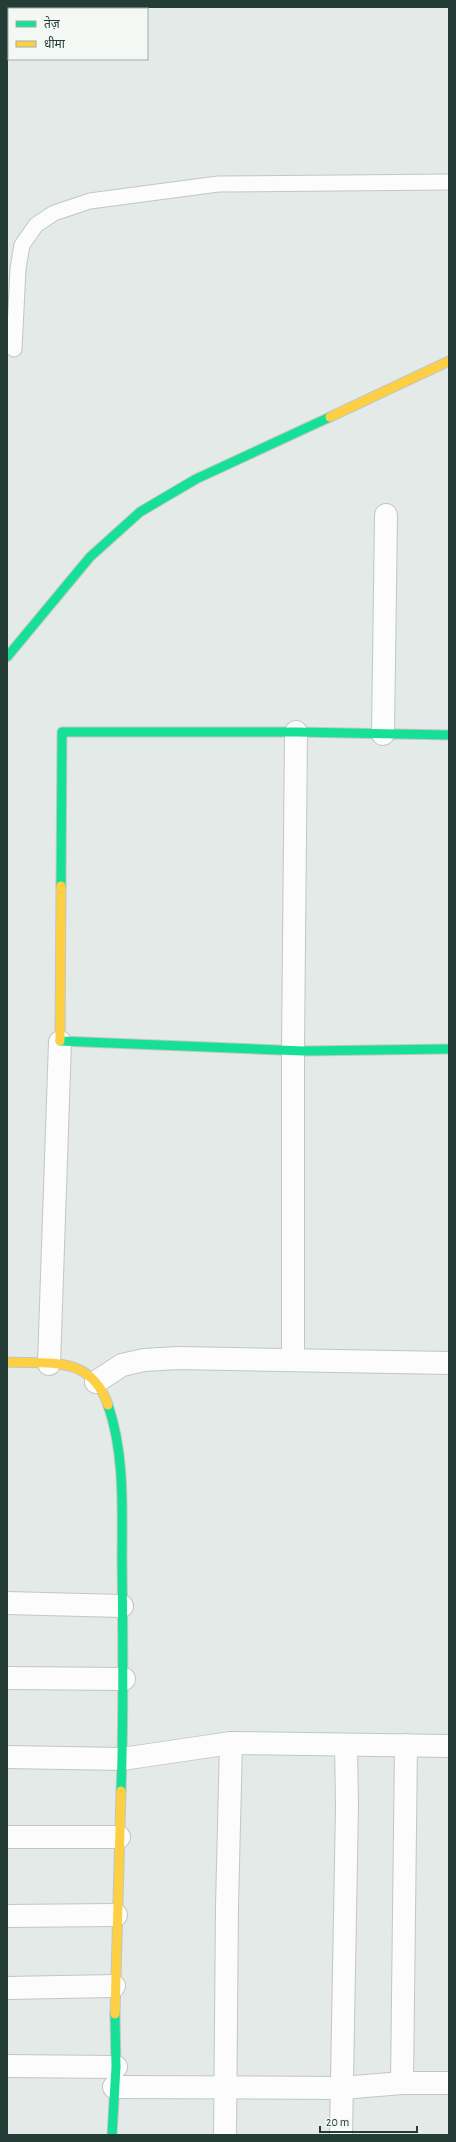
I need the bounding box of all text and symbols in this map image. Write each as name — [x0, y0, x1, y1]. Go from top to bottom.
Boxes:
legend — [8, 8, 148, 60]
text: तेज़ — [44, 16, 61, 30]
text: धीमा — [44, 36, 66, 50]
scale bar — [320, 2108, 417, 2134]
text: 20 m — [326, 2116, 349, 2128]

